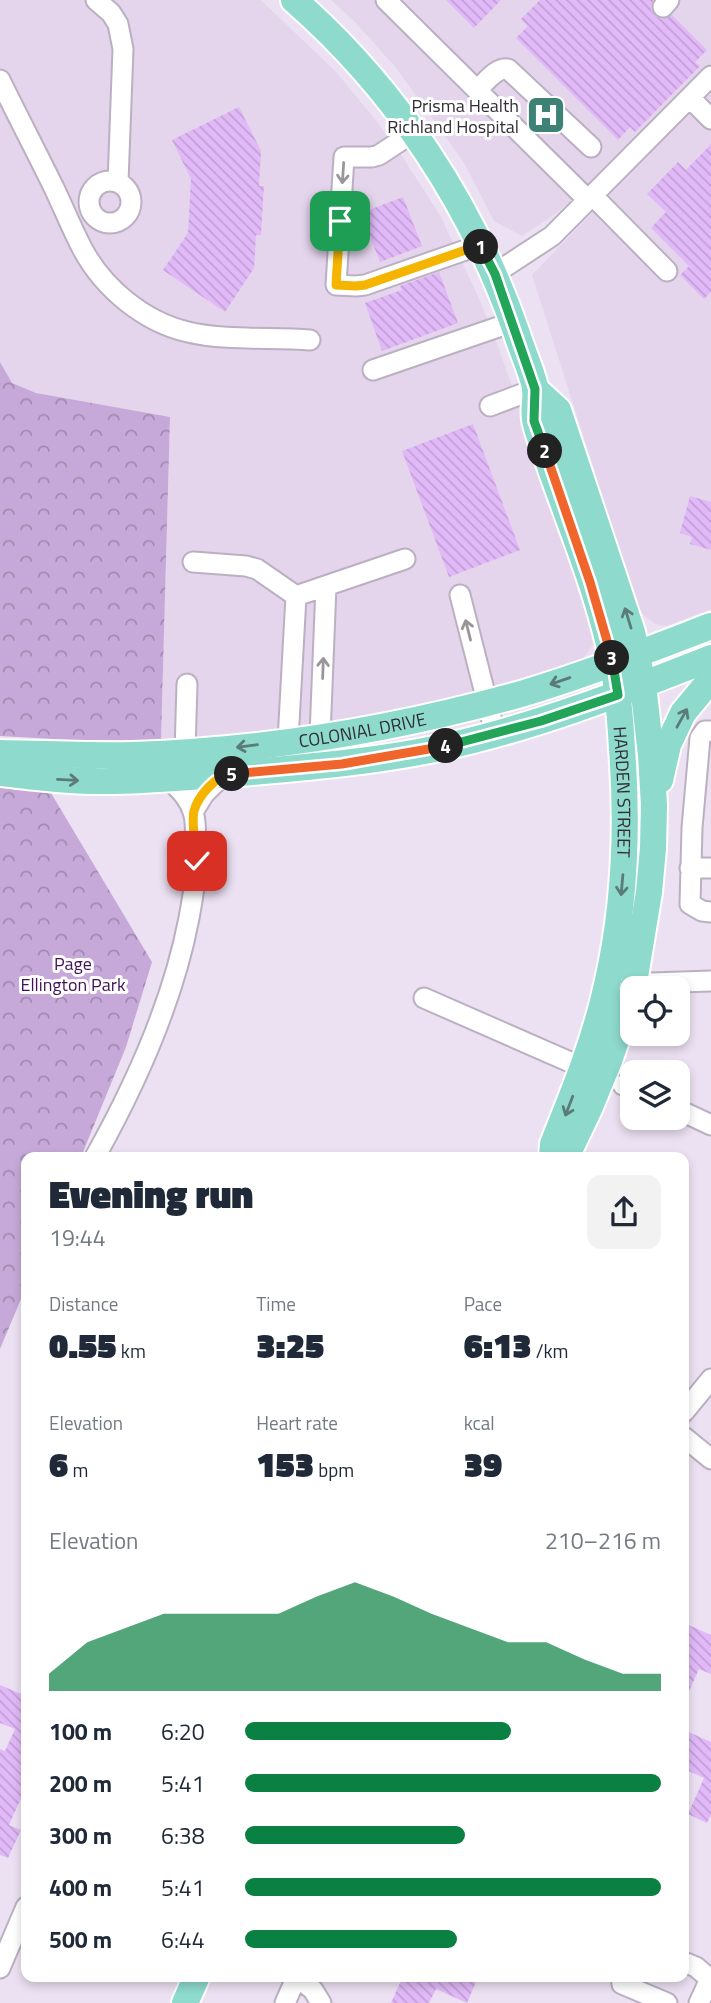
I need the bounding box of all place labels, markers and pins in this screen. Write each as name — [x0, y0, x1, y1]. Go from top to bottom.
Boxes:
place label: Prisma Health Richland Hospital — [387, 92, 519, 140]
hospital icon: Prisma Health Richland Hospital — [525, 94, 567, 136]
pin — [310, 191, 370, 251]
pin: 1 — [463, 230, 498, 264]
pin: 2 — [528, 434, 562, 468]
pin: 3 — [594, 640, 630, 676]
pin: 4 — [428, 728, 464, 764]
pin: 5 — [215, 756, 250, 792]
pin — [167, 831, 227, 891]

